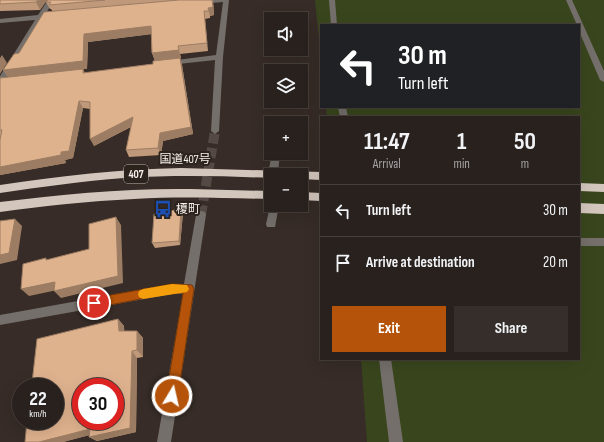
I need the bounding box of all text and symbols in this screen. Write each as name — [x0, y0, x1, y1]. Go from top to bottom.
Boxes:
map controls — [264, 12, 308, 212]
button: sound — [264, 12, 308, 56]
text: 30 m — [398, 39, 447, 72]
icon: left — [332, 40, 384, 92]
button: layers — [264, 64, 308, 108]
text: Turn left — [398, 73, 449, 94]
button: + — [264, 116, 308, 160]
text: 11:47 — [364, 127, 410, 156]
text: 1 — [457, 127, 466, 156]
text: 50 — [514, 127, 536, 156]
street label: 国道407号 — [159, 152, 211, 167]
text: Arrival — [373, 156, 401, 172]
text: min — [454, 156, 470, 172]
text: m — [521, 156, 529, 172]
road number: 407 — [124, 165, 148, 183]
button: − — [264, 168, 308, 212]
bus stop icon: 榎町 — [153, 199, 173, 219]
icon: left — [332, 200, 354, 222]
text: Turn left — [366, 201, 411, 220]
text: 30 m — [543, 201, 568, 220]
place label: 榎町 — [176, 202, 200, 217]
icon: arrive — [332, 252, 354, 274]
text: Arrive at destination — [366, 253, 475, 272]
text: 20 m — [543, 253, 568, 272]
pin — [77, 286, 111, 320]
icon: arrive — [83, 292, 105, 314]
button: Exit — [332, 306, 446, 352]
button: Share — [454, 306, 568, 352]
position arrow — [151, 375, 193, 417]
speed limit sign: 30 — [72, 378, 124, 430]
text: 22 — [29, 387, 47, 411]
text: km/h — [29, 408, 47, 420]

